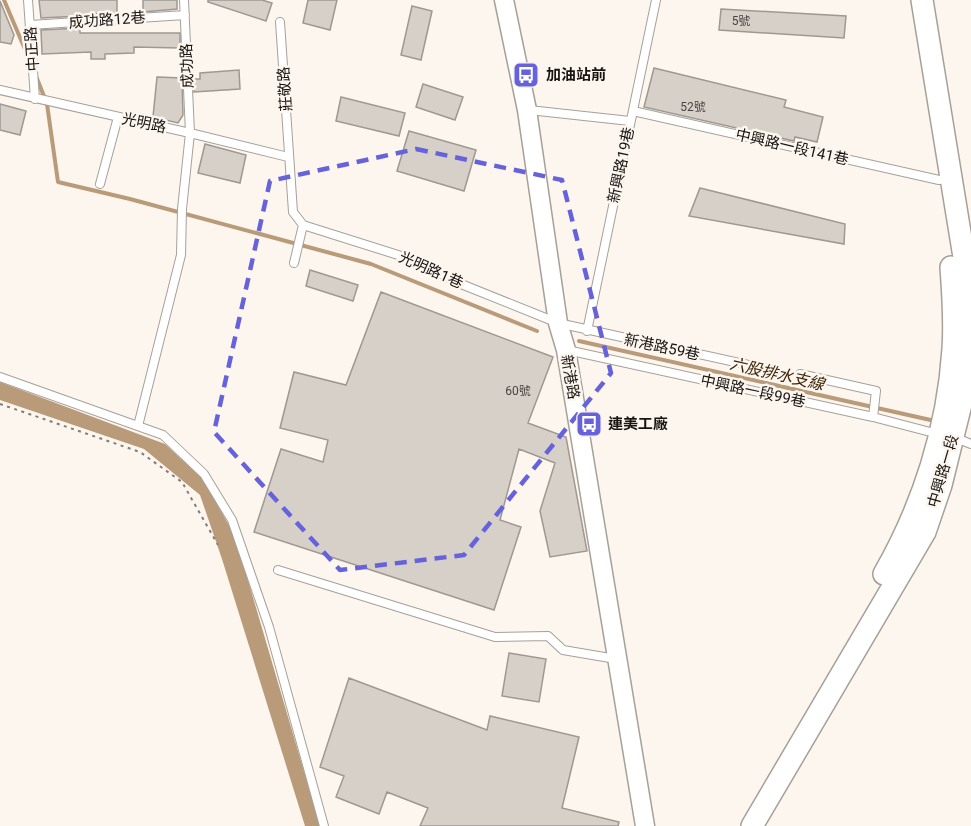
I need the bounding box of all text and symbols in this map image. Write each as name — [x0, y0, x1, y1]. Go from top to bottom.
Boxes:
street label: 成功路12巷 — [68, 8, 146, 32]
house number: 5號 — [732, 14, 750, 28]
street label: 中正路 — [21, 26, 43, 72]
street label: 成功路 — [177, 43, 197, 89]
bus stop icon: 加油站前 — [511, 60, 541, 90]
street label: 莊敬路 — [274, 66, 296, 112]
place label: 加油站前 — [546, 66, 606, 84]
house number: 52號 — [680, 100, 706, 114]
street label: 光明路 — [120, 110, 168, 136]
street label: 中興路一段141巷 — [734, 125, 850, 169]
street label: 新興路19巷 — [604, 126, 638, 204]
street label: 光明路1巷 — [396, 248, 466, 292]
street label: 新港路59巷 — [623, 330, 701, 364]
street label: 新港路 — [557, 353, 583, 401]
water label: 六股排水支線 — [728, 354, 828, 395]
street label: 中興路一段99巷 — [699, 371, 807, 411]
house number: 60號 — [505, 384, 531, 398]
bus stop icon: 連美工廠 — [574, 409, 604, 439]
place label: 連美工廠 — [608, 415, 668, 433]
street label: 中興路一段 — [924, 432, 962, 510]

